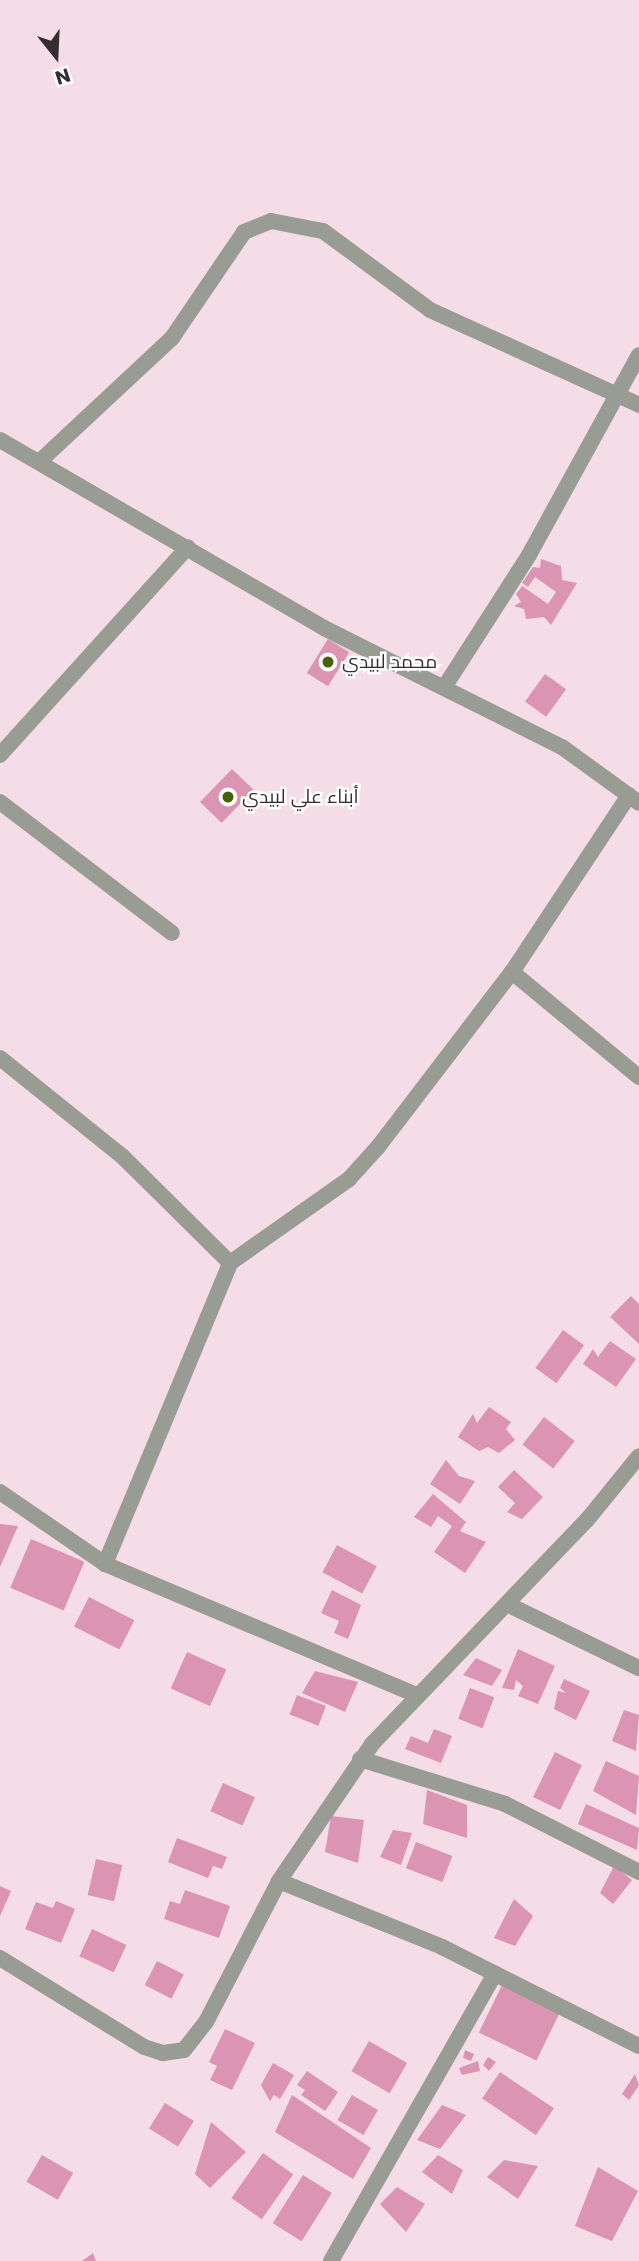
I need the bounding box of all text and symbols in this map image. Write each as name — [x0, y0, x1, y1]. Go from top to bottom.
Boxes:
north arrow — [21, 21, 91, 91]
text: N — [52, 61, 74, 91]
place label: محمد لبيدي — [342, 651, 437, 673]
marker: محمد لبيدي — [320, 654, 336, 670]
place label: أبناء علي لبيدي — [242, 786, 359, 808]
marker: أبناء علي لبيدي — [220, 789, 236, 805]

